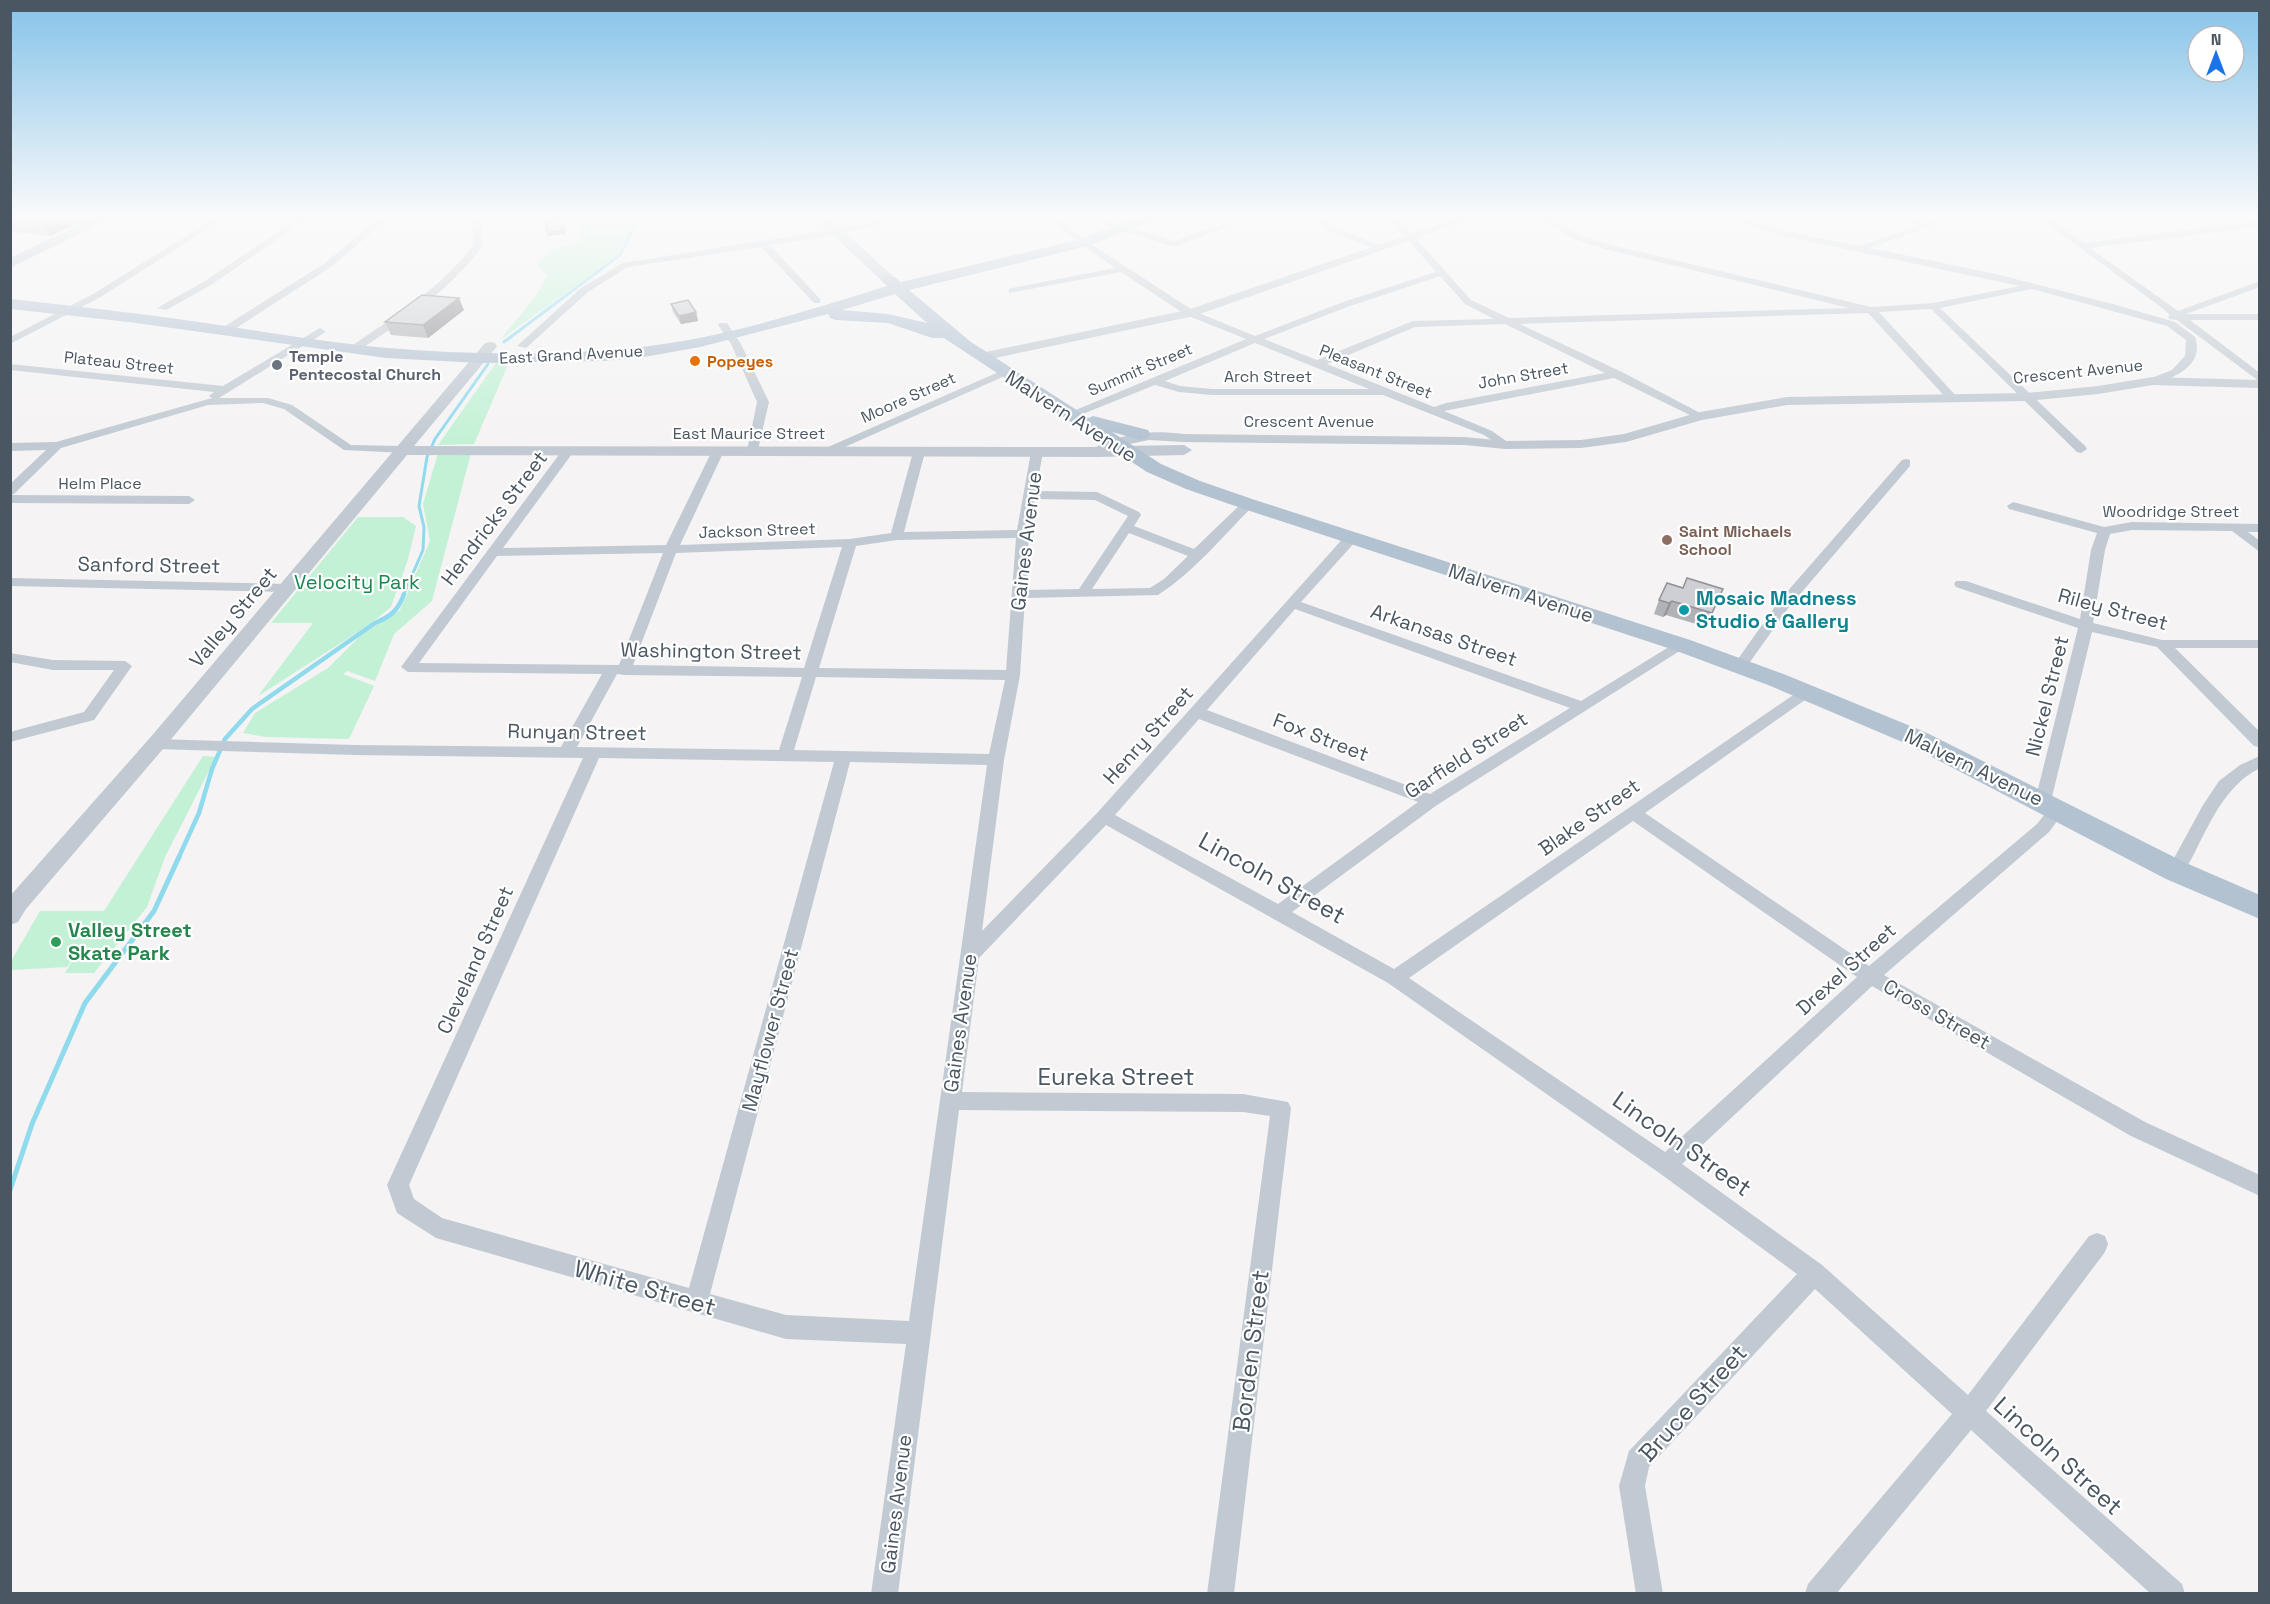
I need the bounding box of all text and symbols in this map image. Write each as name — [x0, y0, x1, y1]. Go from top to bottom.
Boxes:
north arrow — [2186, 24, 2246, 84]
text: N — [2211, 29, 2221, 50]
street label: Summit Street — [1085, 338, 1196, 401]
street label: Pleasant Street — [1316, 339, 1435, 404]
street label: East Grand Avenue — [499, 340, 643, 369]
street label: Plateau Street — [63, 346, 175, 379]
place label: Temple Pentecostal Church — [289, 346, 441, 385]
place label: Popeyes — [707, 351, 773, 372]
marker: Popeyes — [688, 354, 702, 368]
street label: Crescent Avenue — [2012, 354, 2144, 389]
street label: John Street — [1476, 357, 1570, 394]
marker: Temple Pentecostal Church — [270, 358, 284, 372]
street label: Malvern Avenue — [1001, 364, 1141, 468]
street label: Arch Street — [1224, 366, 1312, 387]
street label: Moore Street — [857, 367, 959, 428]
street label: Crescent Avenue — [1244, 411, 1374, 432]
street label: East Maurice Street — [673, 423, 825, 444]
street label: Hendricks Street — [435, 446, 553, 590]
street label: Gaines Avenue — [1005, 470, 1047, 612]
street label: Helm Place — [58, 473, 142, 494]
street label: Woodridge Street — [2103, 501, 2239, 522]
street label: Jackson Street — [698, 518, 816, 543]
place label: Saint Michaels School — [1679, 521, 1792, 560]
marker: Saint Michaels School — [1660, 533, 1674, 547]
street label: Sanford Street — [77, 551, 221, 579]
street label: Malvern Avenue — [1445, 557, 1597, 629]
street label: Valley Street — [183, 561, 283, 673]
park label: Velocity Park — [294, 569, 420, 595]
street label: Riley Street — [2055, 582, 2171, 636]
place label: Mosaic Madness Studio & Gallery — [1696, 585, 1857, 634]
street label: Arkansas Street — [1367, 598, 1521, 672]
marker: Mosaic Madness Studio & Gallery — [1677, 603, 1691, 617]
street label: Nickel Street — [2019, 633, 2075, 759]
street label: Washington Street — [620, 636, 802, 666]
street label: Henry Street — [1097, 680, 1199, 790]
street label: Garfield Street — [1400, 706, 1532, 804]
street label: Fox Street — [1269, 707, 1373, 767]
street label: Runyan Street — [507, 718, 647, 746]
street label: Malvern Avenue — [1900, 722, 2048, 812]
street label: Blake Street — [1533, 773, 1645, 861]
street label: Lincoln Street — [1193, 824, 1351, 931]
street label: Cleveland Street — [431, 882, 519, 1038]
place label: Valley Street Skate Park — [68, 917, 192, 966]
street label: Drexel Street — [1791, 917, 1901, 1021]
marker: Valley Street Skate Park — [49, 935, 63, 949]
street label: Mayflower Street — [736, 946, 804, 1114]
street label: Gaines Avenue — [937, 952, 983, 1094]
street label: Cross Street — [1879, 973, 1995, 1055]
street label: Eureka Street — [1038, 1061, 1194, 1092]
street label: Lincoln Street — [1607, 1084, 1758, 1203]
street label: White Street — [571, 1253, 720, 1323]
street label: Borden Street — [1225, 1268, 1276, 1434]
street label: Bruce Street — [1632, 1337, 1754, 1468]
street label: Lincoln Street — [1987, 1390, 2129, 1522]
street label: Gaines Avenue — [875, 1433, 917, 1575]

